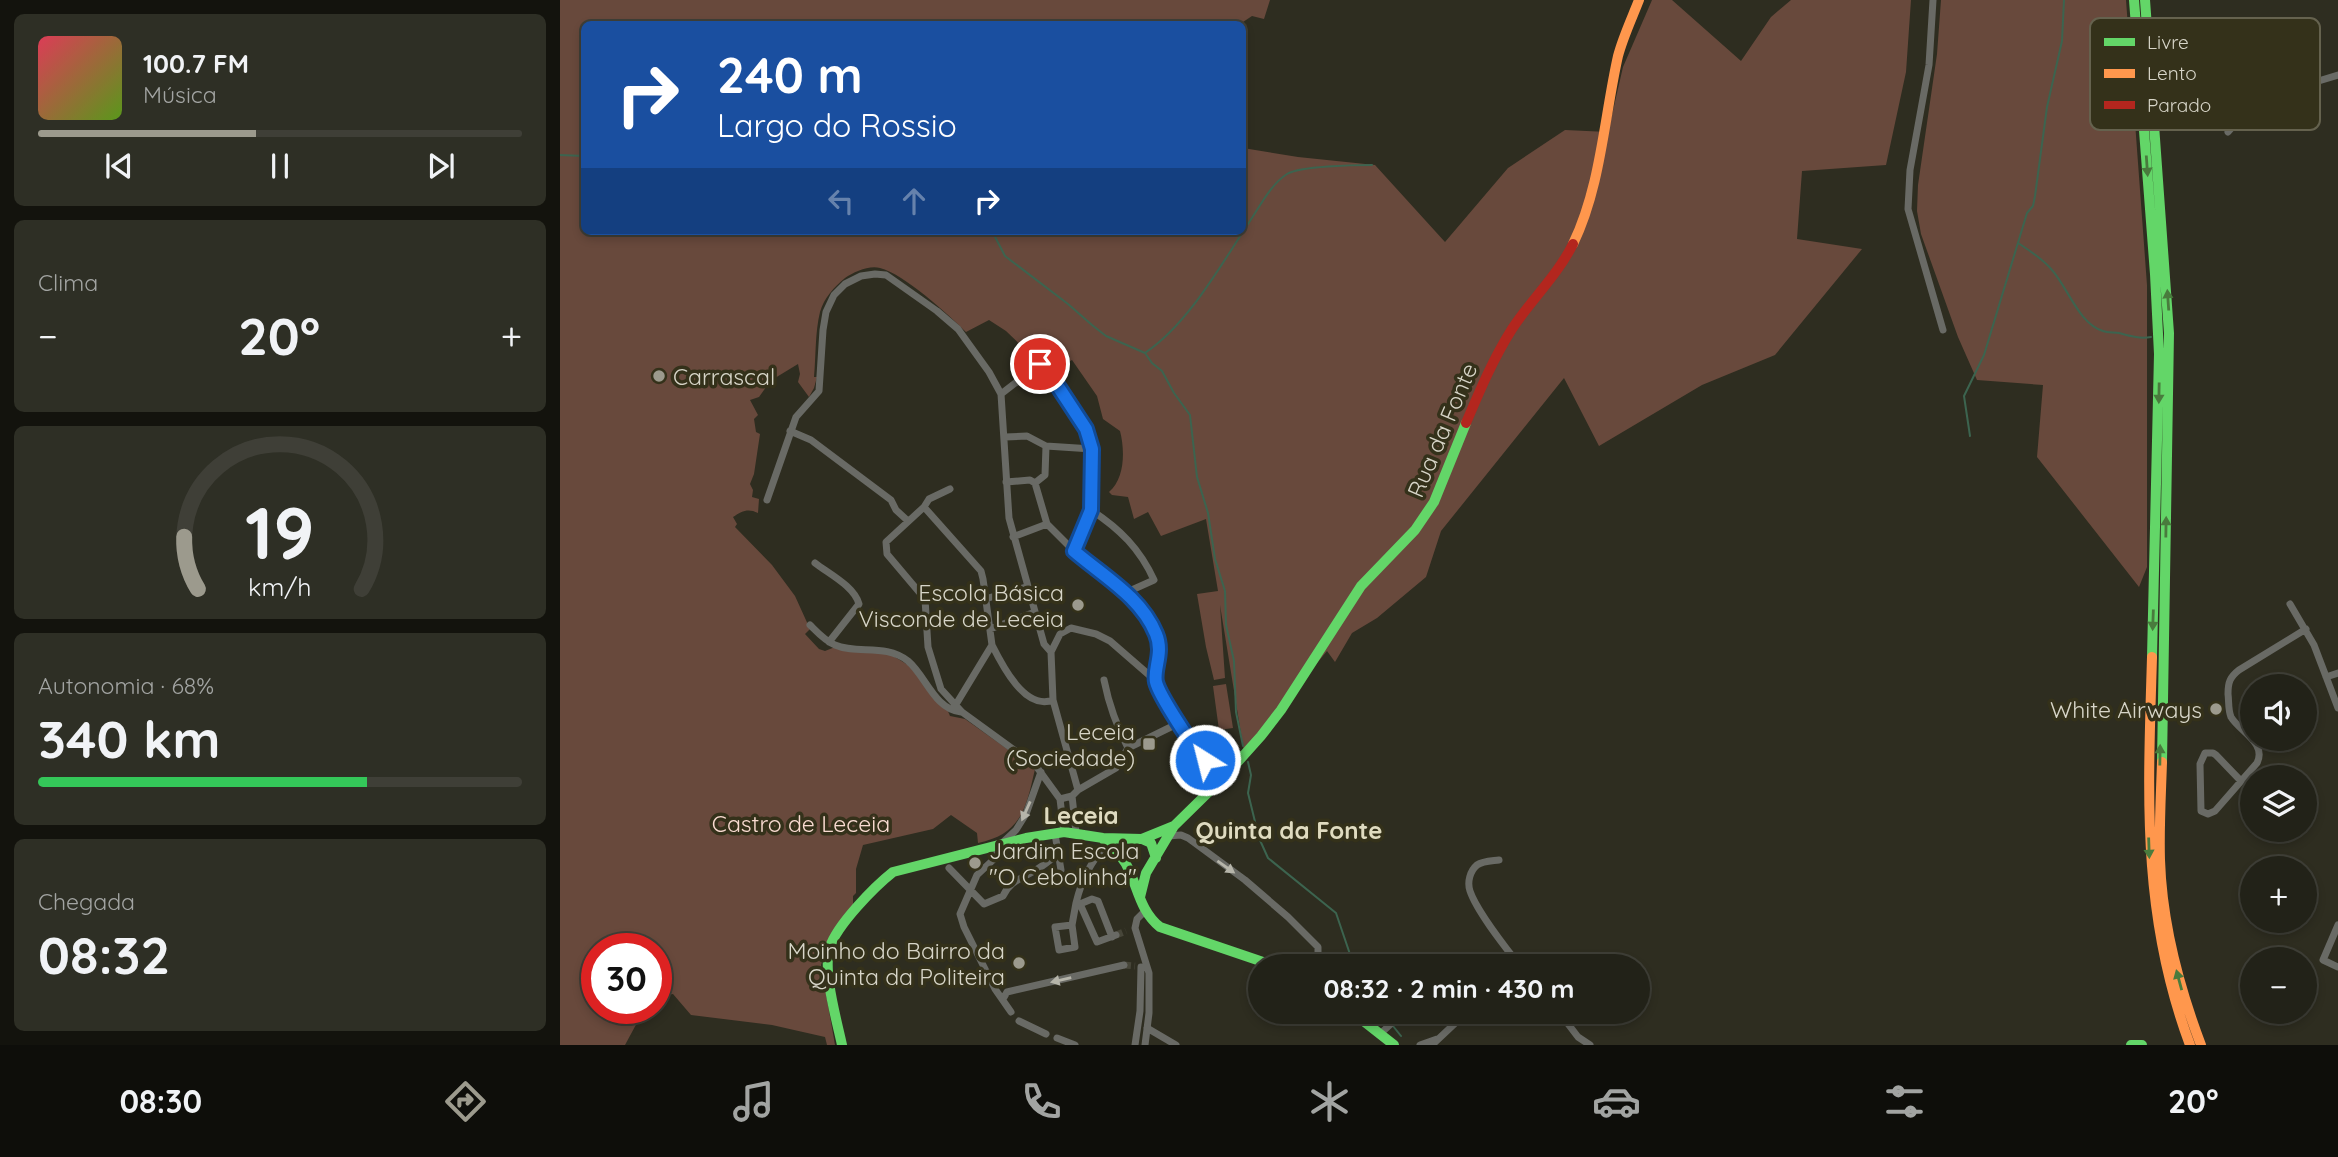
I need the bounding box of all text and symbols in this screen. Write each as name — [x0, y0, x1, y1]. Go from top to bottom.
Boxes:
legend — [2090, 18, 2320, 130]
text: Livre — [2147, 30, 2189, 54]
text: 240 m — [717, 44, 863, 105]
text: 100.7 FM — [143, 47, 249, 80]
icon: right — [602, 49, 693, 140]
text: Lento — [2147, 61, 2197, 85]
text: Música — [143, 80, 217, 109]
text: Parado — [2147, 93, 2211, 117]
text: Largo do Rossio — [717, 105, 957, 145]
icon: previous — [100, 147, 138, 185]
icon: pause — [261, 147, 299, 185]
icon: next — [422, 147, 460, 185]
one-way arrow — [2142, 155, 2153, 177]
icon: left — [822, 182, 860, 220]
icon: ahead — [895, 182, 933, 220]
icon: right — [968, 182, 1006, 220]
text: Clima — [38, 268, 98, 297]
one-way arrow — [2162, 289, 2173, 311]
text: 20° — [238, 303, 320, 368]
text: − — [38, 312, 58, 360]
text: + — [501, 312, 522, 360]
pin — [1010, 334, 1070, 394]
icon: arrive — [1021, 345, 1059, 383]
street label: Rua da Fonte — [1401, 358, 1483, 502]
place label: Carrascal — [673, 362, 775, 391]
marker: Carrascal — [651, 368, 667, 384]
one-way arrow — [2153, 382, 2165, 404]
text: 19 — [245, 486, 315, 577]
one-way arrow — [2160, 516, 2172, 538]
text: km/h — [248, 570, 312, 601]
place label: Escola Básica Visconde de Leceia — [858, 578, 1064, 633]
marker: Escola Básica Visconde de Leceia — [1070, 597, 1086, 613]
one-way arrow — [2148, 609, 2159, 631]
text: Autonomia · 68% — [38, 671, 214, 700]
map controls — [2240, 674, 2317, 1024]
button: sound — [2240, 674, 2317, 751]
place label: White Airways — [2050, 695, 2202, 724]
marker: White Airways — [2208, 701, 2224, 717]
text: 340 km — [38, 706, 221, 771]
place label: Leceia (Sociedade) — [1006, 717, 1135, 772]
position arrow — [1168, 723, 1242, 797]
marker: Leceia (Sociedade) — [1141, 736, 1157, 752]
one-way arrow — [2155, 744, 2166, 766]
button: layers — [2240, 765, 2317, 842]
district label: Leceia — [1043, 800, 1119, 830]
one-way arrow — [1020, 801, 1032, 821]
park label: Castro de Leceia — [712, 809, 890, 838]
district label: Quinta da Fonte — [1196, 815, 1382, 845]
place label: Jardim Escola "O Cebolinha" — [989, 836, 1139, 891]
one-way arrow — [2144, 837, 2155, 859]
marker: Jardim Escola "O Cebolinha" — [967, 855, 983, 871]
button: + — [2240, 856, 2317, 933]
one-way arrow — [1217, 860, 1235, 874]
text: Chegada — [38, 887, 135, 916]
text: 08:32 — [38, 922, 170, 987]
speed limit sign: 30 — [581, 933, 672, 1024]
place label: Moinho do Bairro da Quinta da Politeira — [787, 936, 1005, 991]
button: − — [2240, 947, 2317, 1024]
marker: Moinho do Bairro da Quinta da Politeira — [1011, 955, 1027, 971]
one-way arrow — [2173, 969, 2184, 991]
text: 08:32 · 2 min · 430 m — [1324, 972, 1574, 1005]
one-way arrow — [1050, 975, 1072, 986]
icon: directions — [441, 1077, 490, 1126]
icon: music — [729, 1077, 778, 1126]
icon: phone — [1017, 1077, 1066, 1126]
icon: climate — [1305, 1077, 1354, 1126]
icon: car — [1592, 1077, 1641, 1126]
icon: filters — [1880, 1077, 1929, 1126]
text: 08:30 — [119, 1081, 202, 1121]
text: 20° — [2168, 1081, 2219, 1121]

